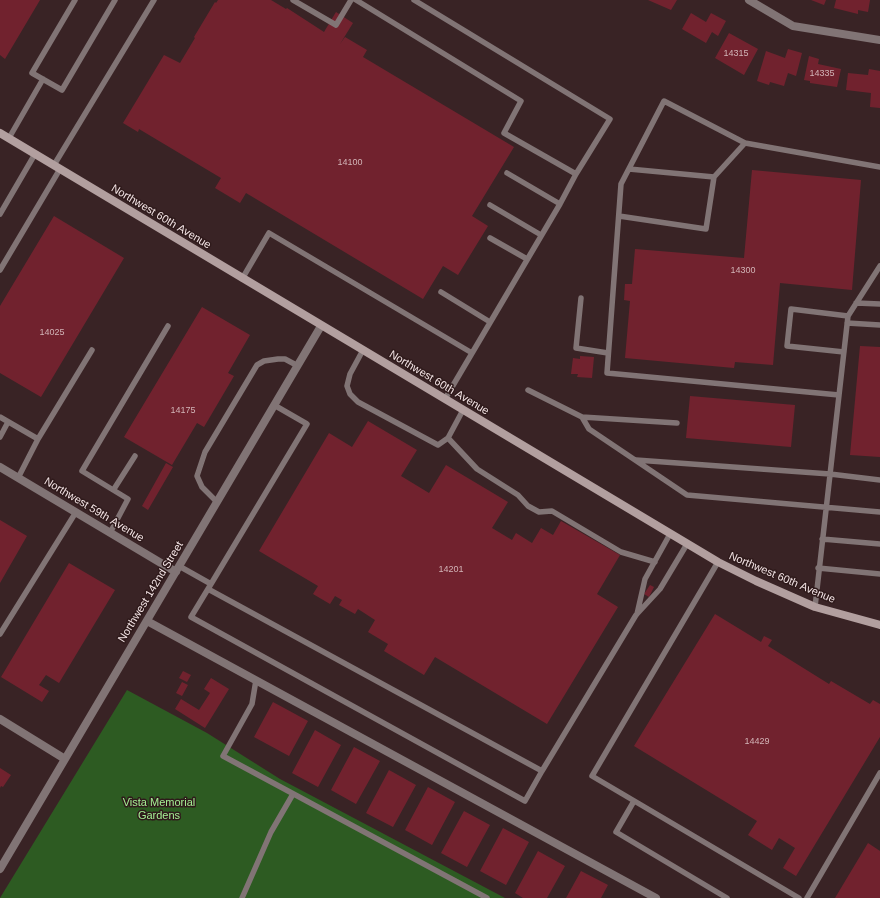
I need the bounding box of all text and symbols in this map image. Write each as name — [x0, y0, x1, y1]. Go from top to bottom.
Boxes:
house number: 14315 — [723, 49, 749, 59]
house number: 14335 — [809, 69, 835, 79]
house number: 14100 — [337, 158, 363, 168]
street label: Northwest 60th Avenue — [109, 182, 213, 252]
house number: 14300 — [730, 266, 756, 276]
house number: 14025 — [39, 328, 65, 338]
street label: Northwest 60th Avenue — [387, 348, 491, 418]
house number: 14175 — [170, 406, 196, 416]
street label: Northwest 59th Avenue — [42, 475, 146, 545]
street label: Northwest 142nd Street — [116, 539, 186, 645]
street label: Northwest 60th Avenue — [727, 550, 837, 606]
house number: 14201 — [438, 565, 464, 575]
house number: 14429 — [744, 737, 770, 747]
park label: Vista Memorial Gardens — [123, 796, 195, 822]

